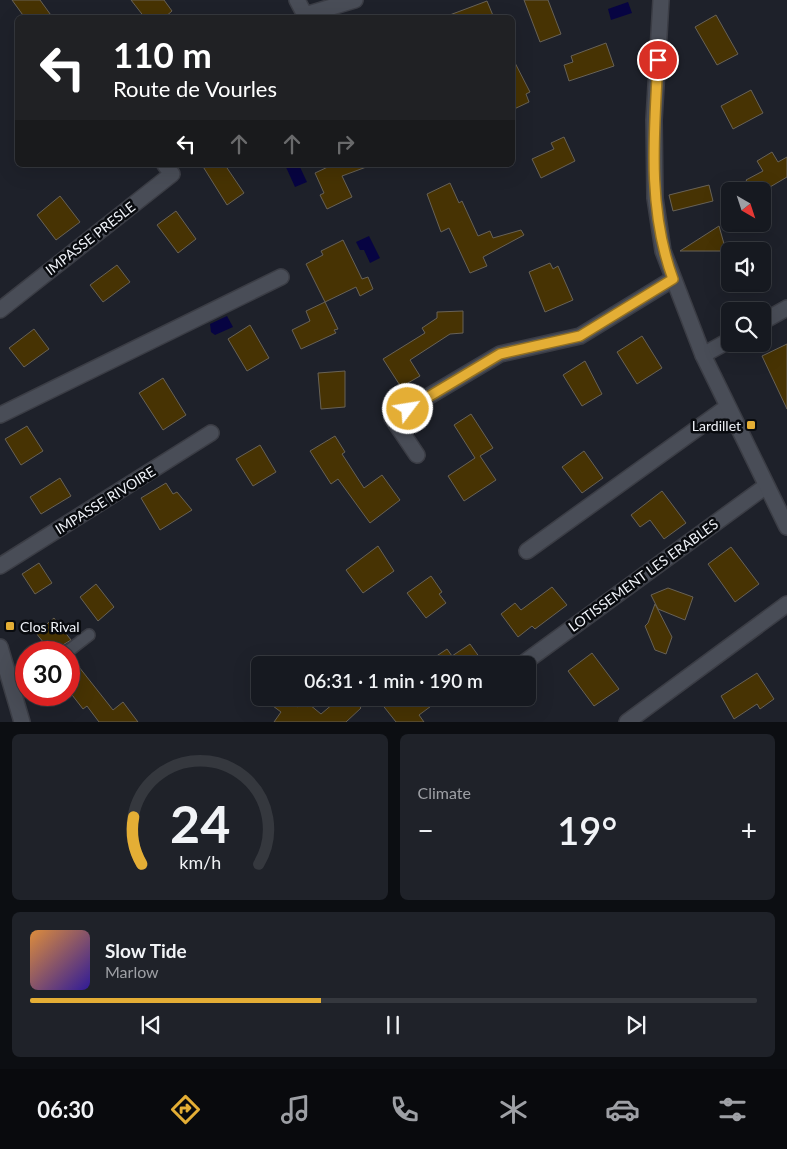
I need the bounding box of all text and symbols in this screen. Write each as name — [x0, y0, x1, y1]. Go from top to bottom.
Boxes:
text: 110 m — [113, 33, 212, 75]
icon: left — [30, 35, 95, 100]
pin — [637, 39, 679, 81]
icon: arrive — [644, 46, 672, 74]
text: Route de Vourles — [113, 75, 277, 102]
icon: left — [172, 130, 200, 158]
icon: ahead — [225, 130, 253, 158]
icon: ahead — [278, 130, 306, 158]
icon: right — [331, 130, 359, 158]
north arrow — [721, 182, 771, 232]
map controls — [721, 182, 771, 352]
street label: IMPASSE PRESLE — [42, 198, 138, 278]
button: sound — [721, 242, 771, 292]
button: search — [721, 302, 771, 352]
position arrow — [381, 382, 433, 434]
place label: Lardillet — [692, 417, 741, 434]
marker: Lardillet — [745, 419, 757, 431]
street label: IMPASSE RIVOIRE — [52, 462, 158, 538]
street label: LOTISSEMENT LES ERABLES — [565, 515, 721, 635]
place label: Clos Rival — [20, 618, 80, 635]
marker: Clos Rival — [4, 620, 16, 632]
speed limit sign: 30 — [15, 641, 80, 706]
text: 06:31 · 1 min · 190 m — [304, 669, 483, 692]
text: Climate — [418, 783, 471, 802]
text: 24 — [170, 792, 230, 854]
text: 19° — [557, 807, 617, 853]
text: − — [418, 813, 434, 847]
text: + — [741, 813, 757, 847]
text: km/h — [179, 851, 221, 873]
text: Slow Tide — [105, 939, 187, 962]
text: Marlow — [105, 962, 159, 981]
icon: previous — [137, 1011, 165, 1039]
icon: pause — [379, 1011, 407, 1039]
icon: next — [622, 1011, 650, 1039]
icon: directions — [168, 1092, 203, 1127]
icon: music — [278, 1092, 313, 1127]
icon: phone — [387, 1092, 422, 1127]
icon: climate — [496, 1092, 531, 1127]
icon: car — [605, 1092, 640, 1127]
icon: filters — [715, 1092, 750, 1127]
text: 06:30 — [37, 1096, 94, 1123]

